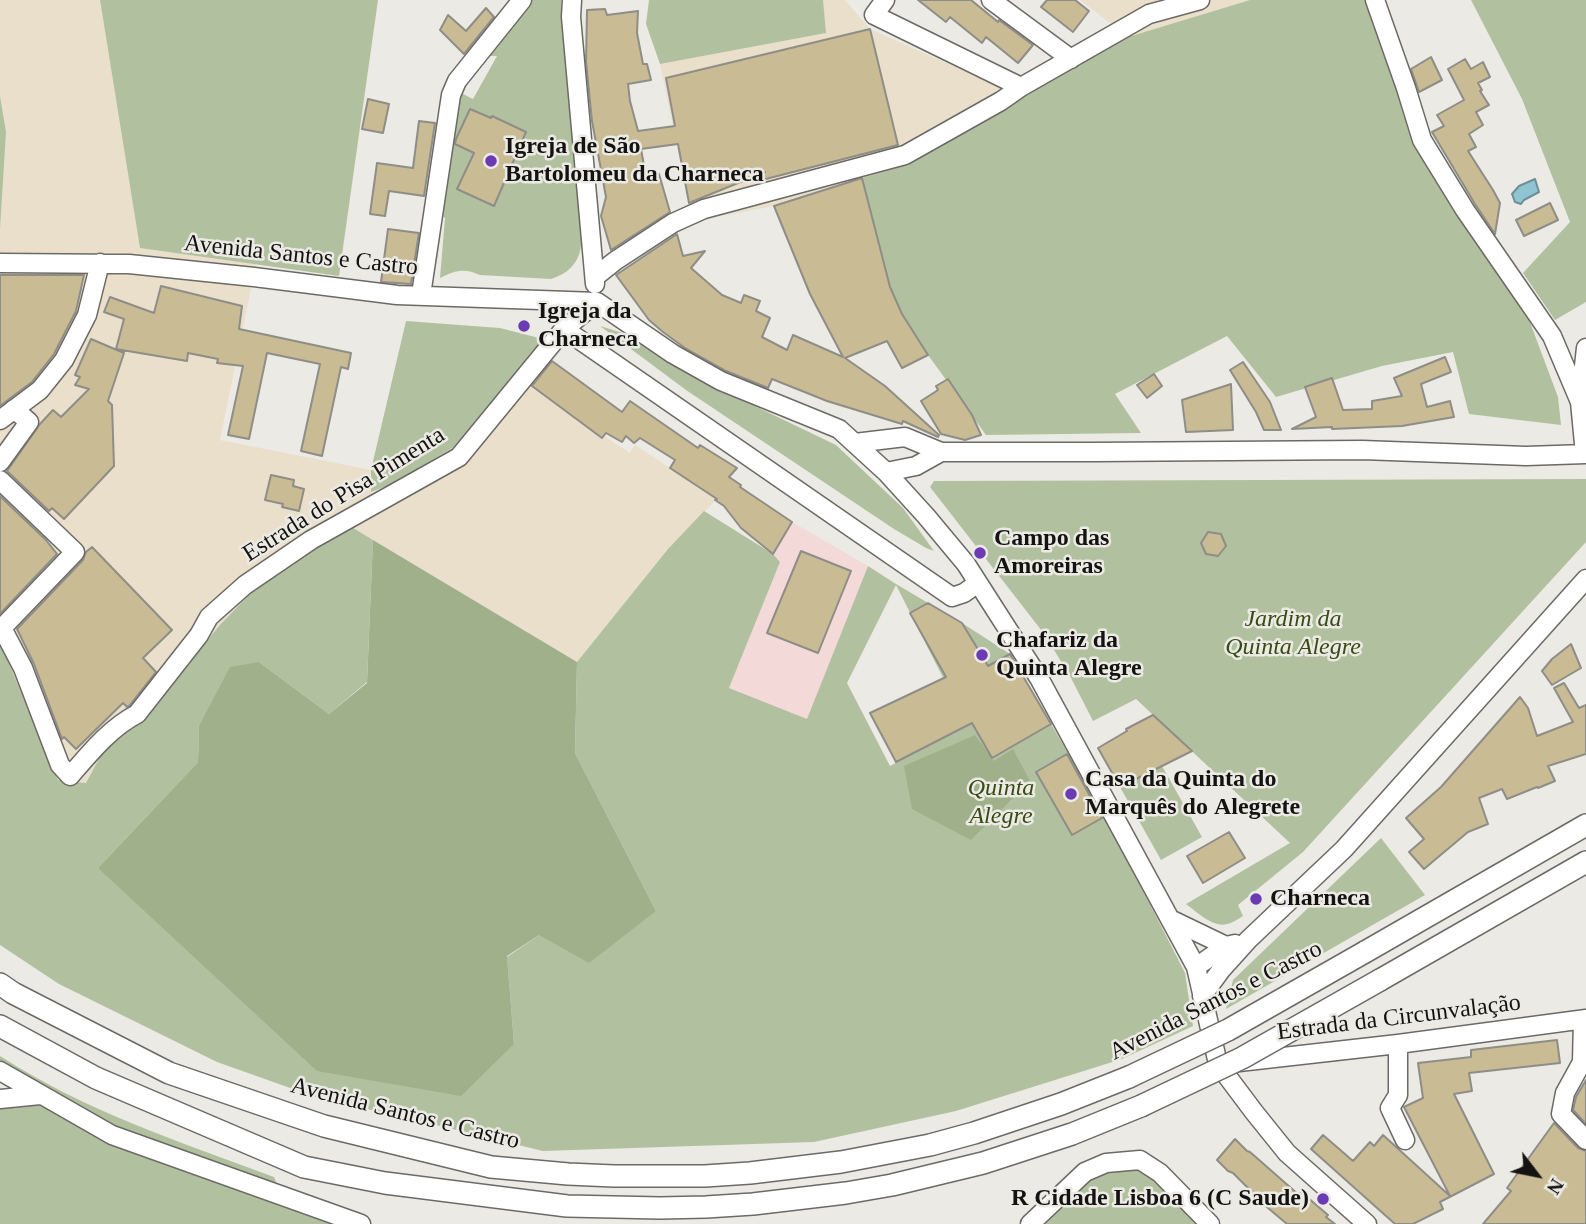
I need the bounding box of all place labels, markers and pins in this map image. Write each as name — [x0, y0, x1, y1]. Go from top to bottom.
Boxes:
place label: Igreja de São Bartolomeu da Charneca — [505, 133, 764, 189]
marker: Igreja de São Bartolomeu da Charneca — [483, 153, 499, 169]
place label: Igreja da Charneca — [538, 298, 638, 354]
marker: Igreja da Charneca — [516, 318, 532, 334]
place label: Campo das Amoreiras — [994, 525, 1109, 581]
marker: Campo das Amoreiras — [972, 545, 988, 561]
place label: Chafariz da Quinta Alegre — [996, 627, 1142, 683]
marker: Chafariz da Quinta Alegre — [974, 647, 990, 663]
place label: Casa da Quinta do Marquês do Alegrete — [1085, 766, 1300, 822]
marker: Casa da Quinta do Marquês do Alegrete — [1063, 786, 1079, 802]
place label: Charneca — [1270, 885, 1370, 913]
marker: Charneca — [1248, 891, 1264, 907]
place label: R Cidade Lisboa 6 (C Saude) — [1011, 1185, 1309, 1213]
marker: R Cidade Lisboa 6 (C Saude) — [1315, 1191, 1331, 1207]

